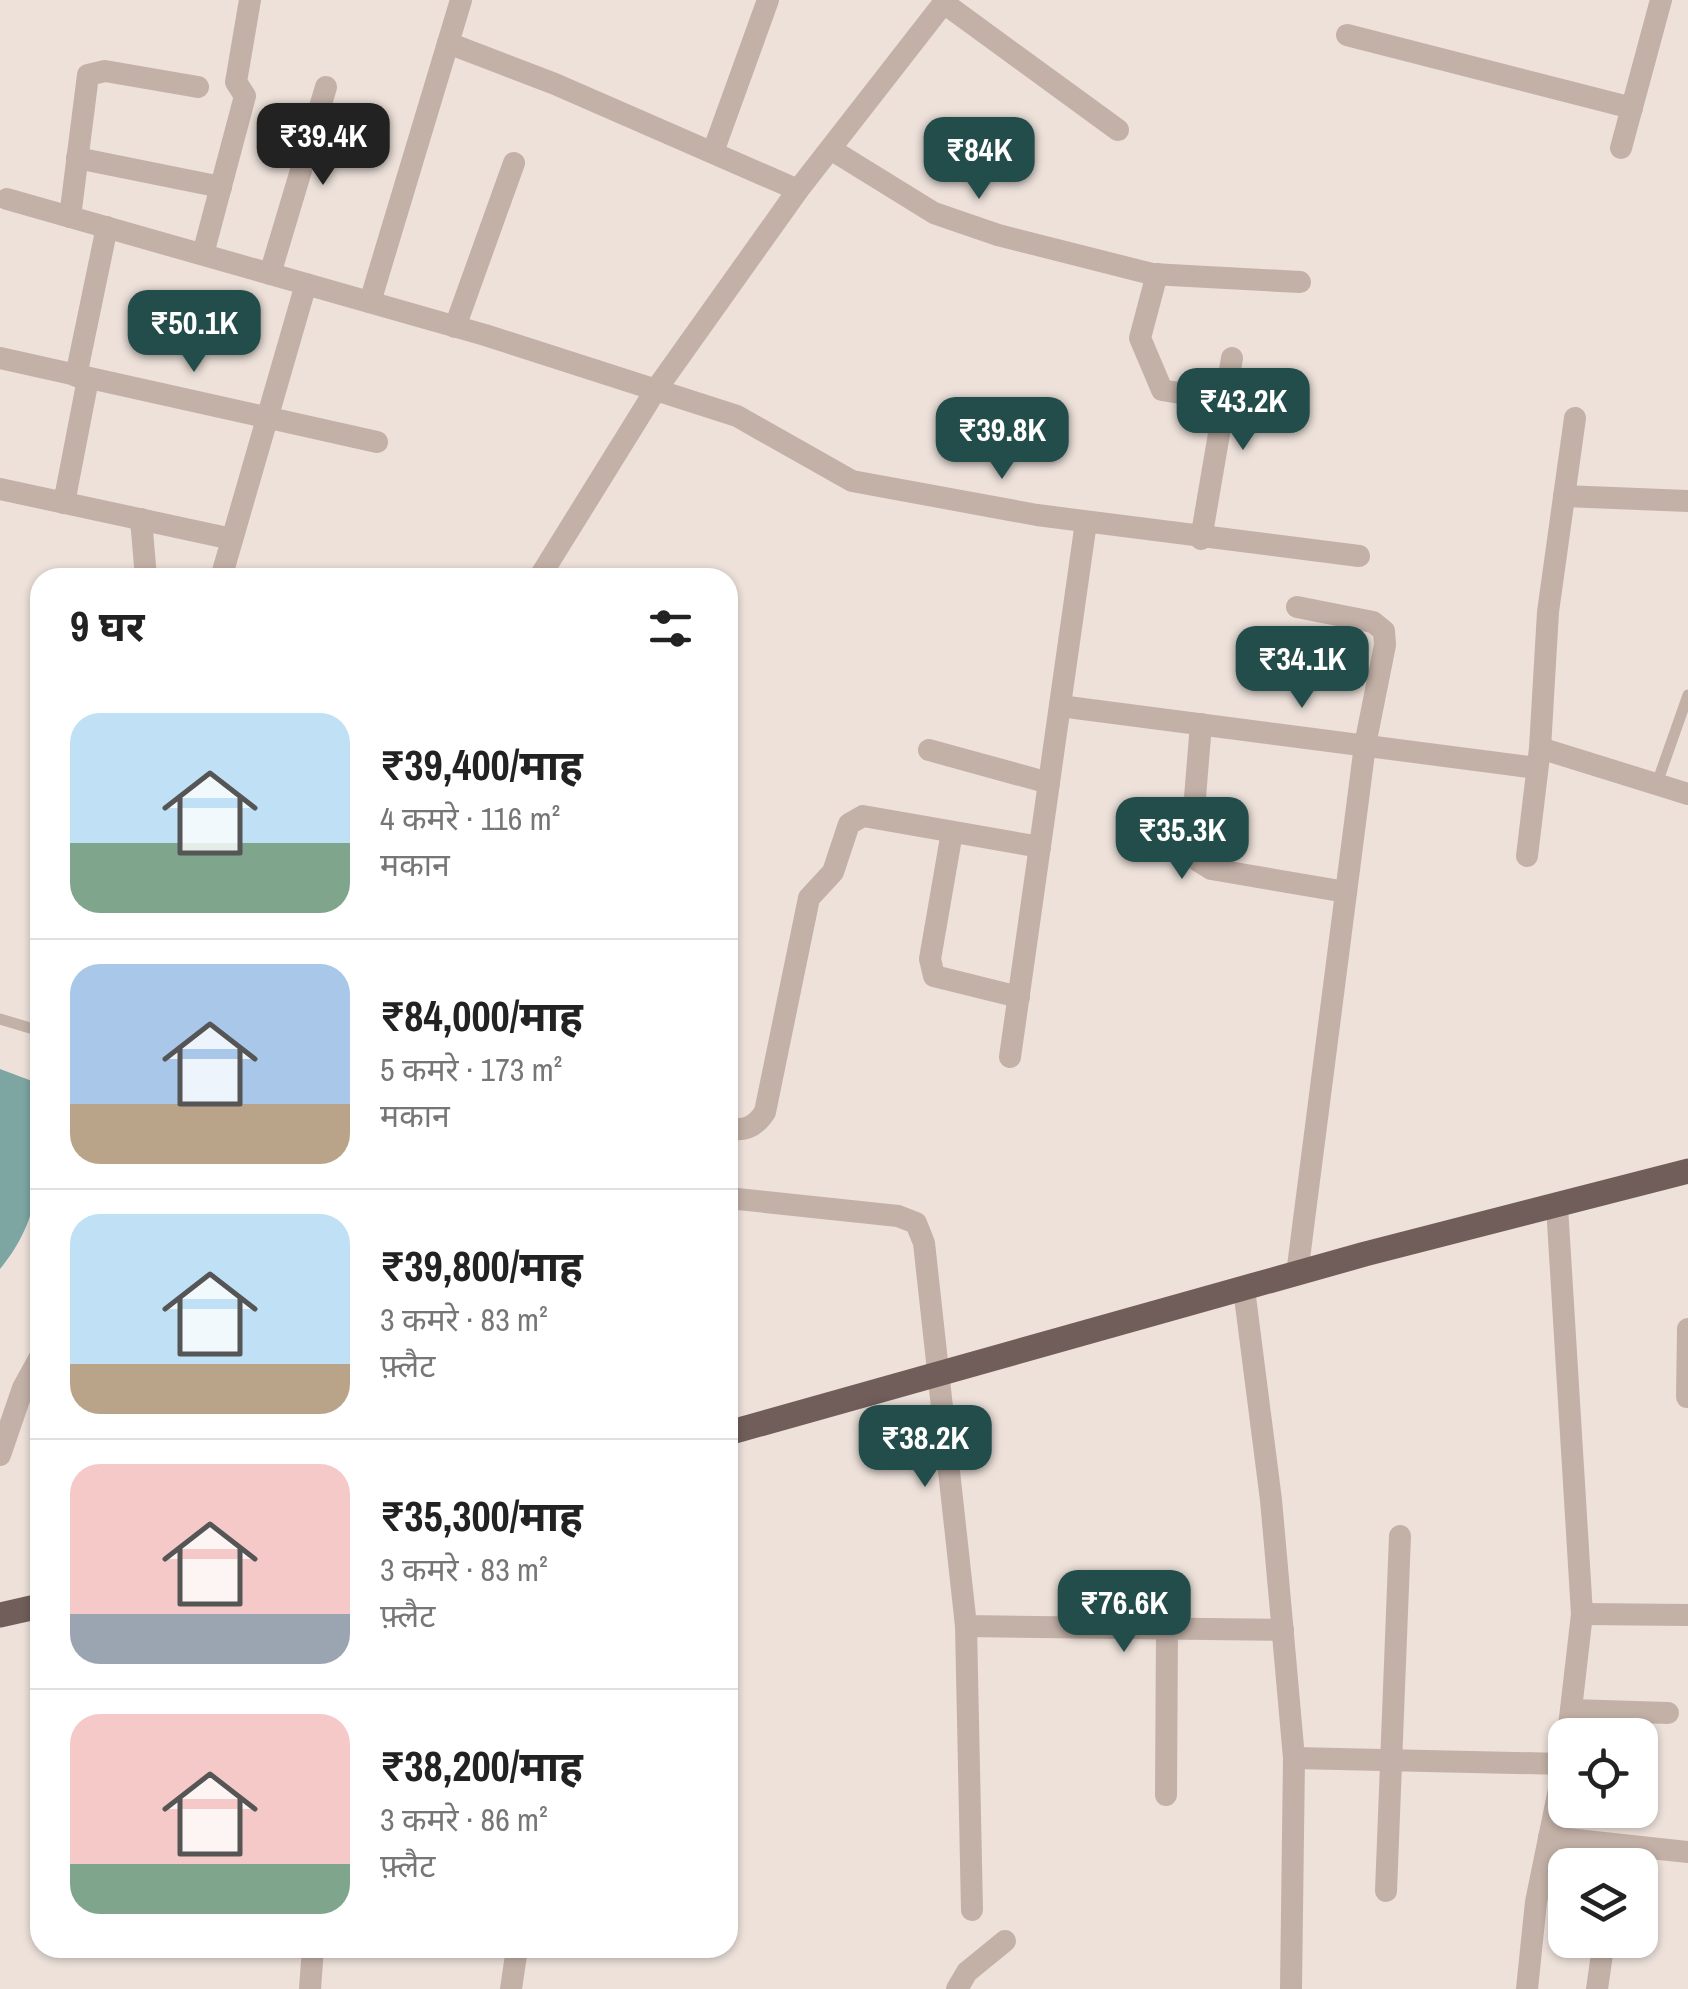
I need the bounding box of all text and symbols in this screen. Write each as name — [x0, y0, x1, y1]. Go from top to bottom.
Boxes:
pin: ₹39.4K — [242, 103, 404, 188]
text: ₹39.4K — [279, 114, 367, 157]
pin: ₹84K — [920, 117, 1038, 202]
text: ₹84K — [946, 128, 1012, 171]
pin: ₹50.1K — [113, 290, 275, 375]
text: ₹50.1K — [150, 301, 238, 344]
pin: ₹43.2K — [1162, 368, 1324, 453]
text: ₹43.2K — [1199, 379, 1287, 422]
pin: ₹39.8K — [921, 397, 1083, 482]
text: ₹39.8K — [958, 408, 1046, 451]
text: 9 घर — [70, 598, 144, 654]
icon: filters — [643, 601, 698, 656]
pin: ₹34.1K — [1221, 626, 1383, 711]
text: ₹34.1K — [1258, 637, 1346, 680]
text: ₹39,400/माह — [380, 737, 583, 793]
icon: home — [150, 753, 270, 873]
text: 4 कमरे · 116 m² — [380, 797, 560, 840]
pin: ₹35.3K — [1101, 797, 1263, 882]
text: ₹35.3K — [1138, 808, 1226, 851]
text: मकान — [380, 843, 450, 886]
text: ₹84,000/माह — [380, 988, 583, 1044]
icon: home — [150, 1004, 270, 1124]
text: 5 कमरे · 173 m² — [380, 1048, 562, 1091]
text: मकान — [380, 1094, 450, 1137]
text: ₹39,800/माह — [380, 1238, 583, 1294]
icon: home — [150, 1254, 270, 1374]
text: 3 कमरे · 83 m² — [380, 1298, 548, 1341]
text: फ़्लैट — [380, 1344, 435, 1387]
pin: ₹38.2K — [844, 1405, 1006, 1490]
text: ₹38.2K — [881, 1416, 969, 1459]
text: ₹35,300/माह — [380, 1488, 583, 1544]
icon: home — [150, 1504, 270, 1624]
text: 3 कमरे · 83 m² — [380, 1548, 548, 1591]
pin: ₹76.6K — [1043, 1570, 1205, 1655]
text: ₹76.6K — [1080, 1581, 1168, 1624]
text: फ़्लैट — [380, 1594, 435, 1637]
map controls — [1548, 1718, 1658, 1958]
button: locate — [1548, 1718, 1658, 1828]
text: ₹38,200/माह — [380, 1738, 583, 1794]
icon: home — [150, 1754, 270, 1874]
text: 3 कमरे · 86 m² — [380, 1798, 548, 1841]
text: फ़्लैट — [380, 1844, 435, 1887]
button: layers — [1548, 1848, 1658, 1958]

